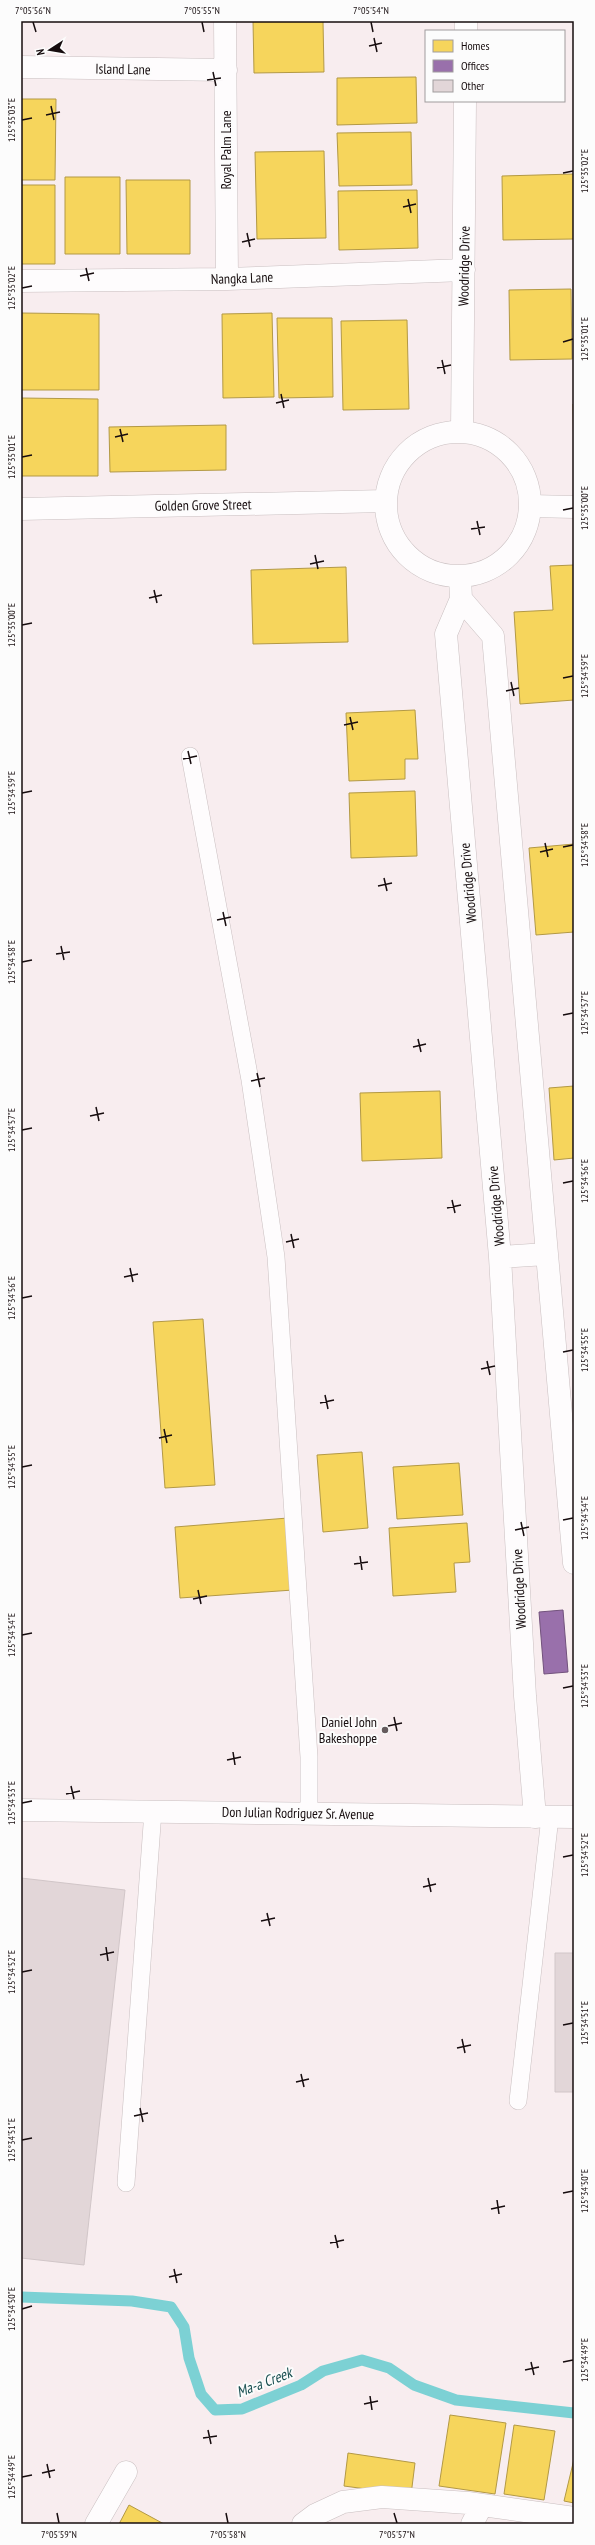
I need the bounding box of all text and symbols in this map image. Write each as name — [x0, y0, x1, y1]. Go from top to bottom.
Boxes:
text: 7°05'56"N — [15, 4, 51, 17]
text: 7°05'55"N — [184, 4, 220, 17]
text: 7°05'54"N — [353, 4, 389, 17]
north arrow — [30, 30, 70, 70]
legend — [425, 30, 565, 102]
text: Homes — [461, 38, 489, 53]
text: N — [33, 48, 48, 56]
text: Offices — [461, 58, 489, 73]
street label: Island Lane — [95, 60, 151, 78]
text: Other — [461, 78, 485, 93]
text: 125°35'03"E — [5, 98, 18, 142]
street label: Royal Palm Lane — [217, 110, 235, 190]
text: 125°35'02"E — [578, 149, 591, 193]
street label: Woodridge Drive — [454, 226, 474, 306]
text: 125°35'02"E — [5, 266, 18, 310]
street label: Nangka Lane — [210, 268, 274, 288]
text: 125°35'01"E — [578, 317, 591, 361]
text: 125°35'01"E — [5, 435, 18, 479]
text: 125°35'00"E — [578, 486, 591, 530]
street label: Golden Grove Street — [154, 495, 252, 515]
text: 125°35'00"E — [5, 603, 18, 647]
text: 125°34'59"E — [578, 654, 591, 698]
text: 125°34'59"E — [5, 771, 18, 815]
text: 125°34'58"E — [578, 823, 591, 867]
street label: Woodridge Drive — [456, 842, 480, 924]
text: 125°34'58"E — [5, 940, 18, 984]
text: 125°34'57"E — [578, 991, 591, 1035]
text: 125°34'57"E — [5, 1108, 18, 1152]
text: 125°34'56"E — [578, 1159, 591, 1203]
street label: Woodridge Drive — [484, 1165, 508, 1247]
text: 125°34'56"E — [5, 1276, 18, 1320]
text: 125°34'55"E — [578, 1328, 591, 1372]
text: 125°34'55"E — [5, 1445, 18, 1489]
text: 125°34'54"E — [578, 1496, 591, 1540]
street label: Woodridge Drive — [508, 1548, 530, 1630]
text: 125°34'54"E — [5, 1613, 18, 1657]
text: 125°34'53"E — [578, 1664, 591, 1708]
place label: Daniel John Bakeshoppe — [319, 1713, 377, 1747]
marker: Daniel John Bakeshoppe — [380, 1725, 390, 1735]
text: 125°34'53"E — [5, 1781, 18, 1825]
street label: Don Julian Rodriguez Sr. Avenue — [222, 1803, 374, 1823]
text: 125°34'52"E — [578, 1833, 591, 1877]
text: 125°34'52"E — [5, 1950, 18, 1994]
text: 125°34'51"E — [578, 2001, 591, 2045]
text: 125°34'51"E — [5, 2118, 18, 2162]
text: 125°34'50"E — [578, 2169, 591, 2213]
text: 125°34'50"E — [5, 2287, 18, 2331]
text: 125°34'49"E — [578, 2338, 591, 2382]
water label: Ma-a Creek — [234, 2362, 296, 2401]
text: 125°34'49"E — [5, 2455, 18, 2499]
text: 7°05'59"N — [41, 2528, 77, 2541]
text: 7°05'58"N — [210, 2528, 246, 2541]
text: 7°05'57"N — [379, 2528, 415, 2541]

